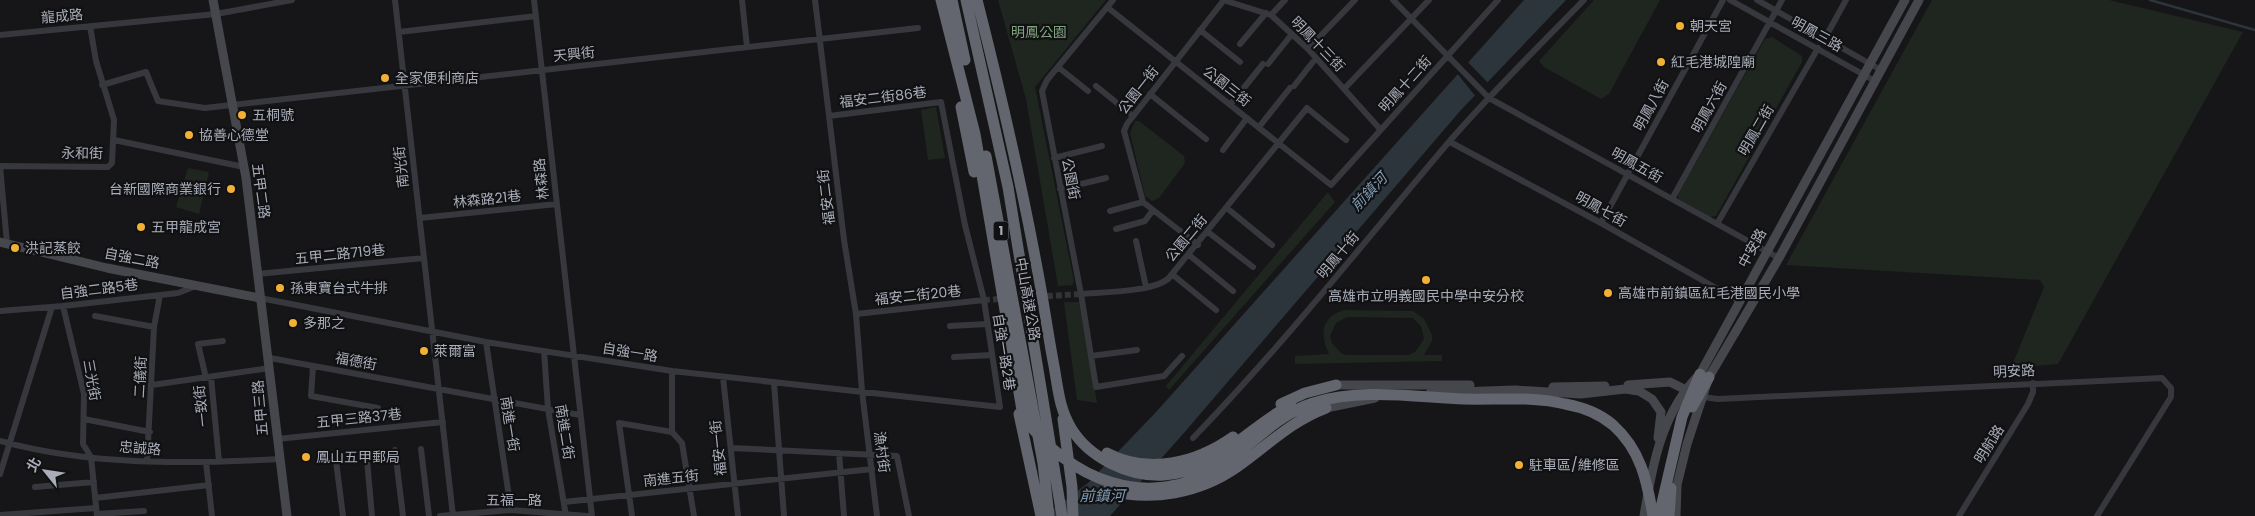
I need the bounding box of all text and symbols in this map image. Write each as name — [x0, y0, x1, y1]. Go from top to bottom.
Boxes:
street label: 龍成路 — [40, 4, 84, 28]
street label: 明鳳十三街 — [1286, 12, 1350, 76]
street label: 明鳳三路 — [1788, 12, 1846, 56]
place label: 朝天宮 — [1690, 16, 1732, 36]
marker: 朝天宮 — [1674, 20, 1686, 32]
park label: 明鳳公園 — [1011, 22, 1067, 42]
street label: 天興街 — [552, 42, 596, 66]
street label: 明鳳十二街 — [1374, 51, 1436, 117]
place label: 紅毛港城隍廟 — [1671, 52, 1755, 72]
marker: 紅毛港城隍廟 — [1655, 56, 1667, 68]
street label: 公園三街 — [1199, 61, 1255, 111]
street label: 公園一街 — [1113, 62, 1163, 118]
place label: 全家便利商店 — [395, 68, 479, 88]
marker: 全家便利商店 — [379, 72, 391, 84]
street label: 明鳳八街 — [1629, 76, 1673, 134]
street label: 明鳳六街 — [1687, 78, 1731, 136]
street label: 福安二街86巷 — [838, 82, 928, 112]
street label: 明鳳二街 — [1733, 101, 1779, 159]
place label: 五桐號 — [252, 105, 294, 125]
marker: 五桐號 — [236, 109, 248, 121]
place label: 協善心德堂 — [199, 125, 269, 145]
marker: 協善心德堂 — [183, 129, 195, 141]
street label: 永和街 — [61, 143, 103, 163]
street label: 明鳳五街 — [1608, 143, 1666, 187]
street label: 南光街 — [389, 145, 413, 189]
street label: 公園街 — [1057, 156, 1085, 202]
street label: 林森路 — [529, 157, 553, 201]
street label: 五甲二路 — [247, 162, 275, 220]
water label: 前鎮河 — [1346, 166, 1394, 215]
street label: 福安二街 — [813, 168, 839, 226]
place label: 台新國際商業銀行 — [109, 179, 221, 199]
marker: 台新國際商業銀行 — [225, 183, 237, 195]
street label: 林森路21巷 — [452, 185, 522, 213]
street label: 明鳳七街 — [1572, 187, 1630, 231]
street label: 公園二街 — [1160, 210, 1212, 266]
place label: 五甲龍成宮 — [151, 217, 221, 237]
marker: 五甲龍成宮 — [135, 221, 147, 233]
road number: 1 — [994, 222, 1008, 240]
street label: 中安路 — [1733, 225, 1771, 271]
street label: 明鳳十街 — [1312, 227, 1364, 283]
place label: 洪記蒸餃 — [25, 238, 81, 258]
street label: 五甲二路719巷 — [294, 239, 386, 269]
marker: 洪記蒸餃 — [9, 242, 21, 254]
street label: 自強二路 — [103, 243, 161, 273]
street label: 中山高速公路 — [1011, 256, 1045, 342]
street label: 自強二路5巷 — [59, 274, 139, 304]
marker: 高雄市立明義國民中學中安分校 — [1420, 274, 1432, 286]
place label: 孫東寶台式牛排 — [290, 278, 388, 298]
street label: 福安二街20巷 — [874, 281, 962, 309]
marker: 孫東寶台式牛排 — [274, 282, 286, 294]
place label: 高雄市前鎮區紅毛港國民小學 — [1618, 283, 1800, 303]
place label: 高雄市立明義國民中學中安分校 — [1328, 286, 1524, 306]
marker: 高雄市前鎮區紅毛港國民小學 — [1602, 287, 1614, 299]
street label: 自強一路2巷 — [988, 312, 1020, 392]
place label: 多那之 — [303, 313, 345, 333]
marker: 多那之 — [287, 317, 299, 329]
street label: 自強一路 — [601, 338, 659, 366]
place label: 萊爾富 — [434, 341, 476, 361]
marker: 萊爾富 — [418, 345, 430, 357]
street label: 福德街 — [334, 348, 378, 374]
street label: 二儀街 — [129, 356, 151, 398]
street label: 三光街 — [79, 358, 105, 402]
street label: 明安路 — [1993, 360, 2035, 382]
street label: 五甲三路 — [248, 379, 272, 437]
street label: 一致街 — [189, 384, 213, 428]
street label: 南進一街 — [496, 395, 524, 453]
street label: 南進二街 — [551, 403, 579, 461]
street label: 五甲三路37巷 — [315, 404, 403, 432]
street label: 福安一街 — [705, 419, 731, 477]
street label: 明航路 — [1969, 421, 2009, 467]
street label: 漁村街 — [870, 430, 894, 474]
street label: 忠誠路 — [118, 437, 162, 459]
north arrow — [20, 446, 70, 496]
place label: 鳳山五甲郵局 — [316, 447, 400, 467]
marker: 鳳山五甲郵局 — [300, 451, 312, 463]
text: 北 — [22, 453, 46, 476]
place label: 駐車區/維修區 — [1529, 455, 1620, 475]
marker: 駐車區/維修區 — [1513, 459, 1525, 471]
street label: 南進五街 — [642, 465, 700, 491]
water label: 前鎮河 — [1079, 485, 1127, 506]
street label: 五福一路 — [486, 490, 542, 510]

